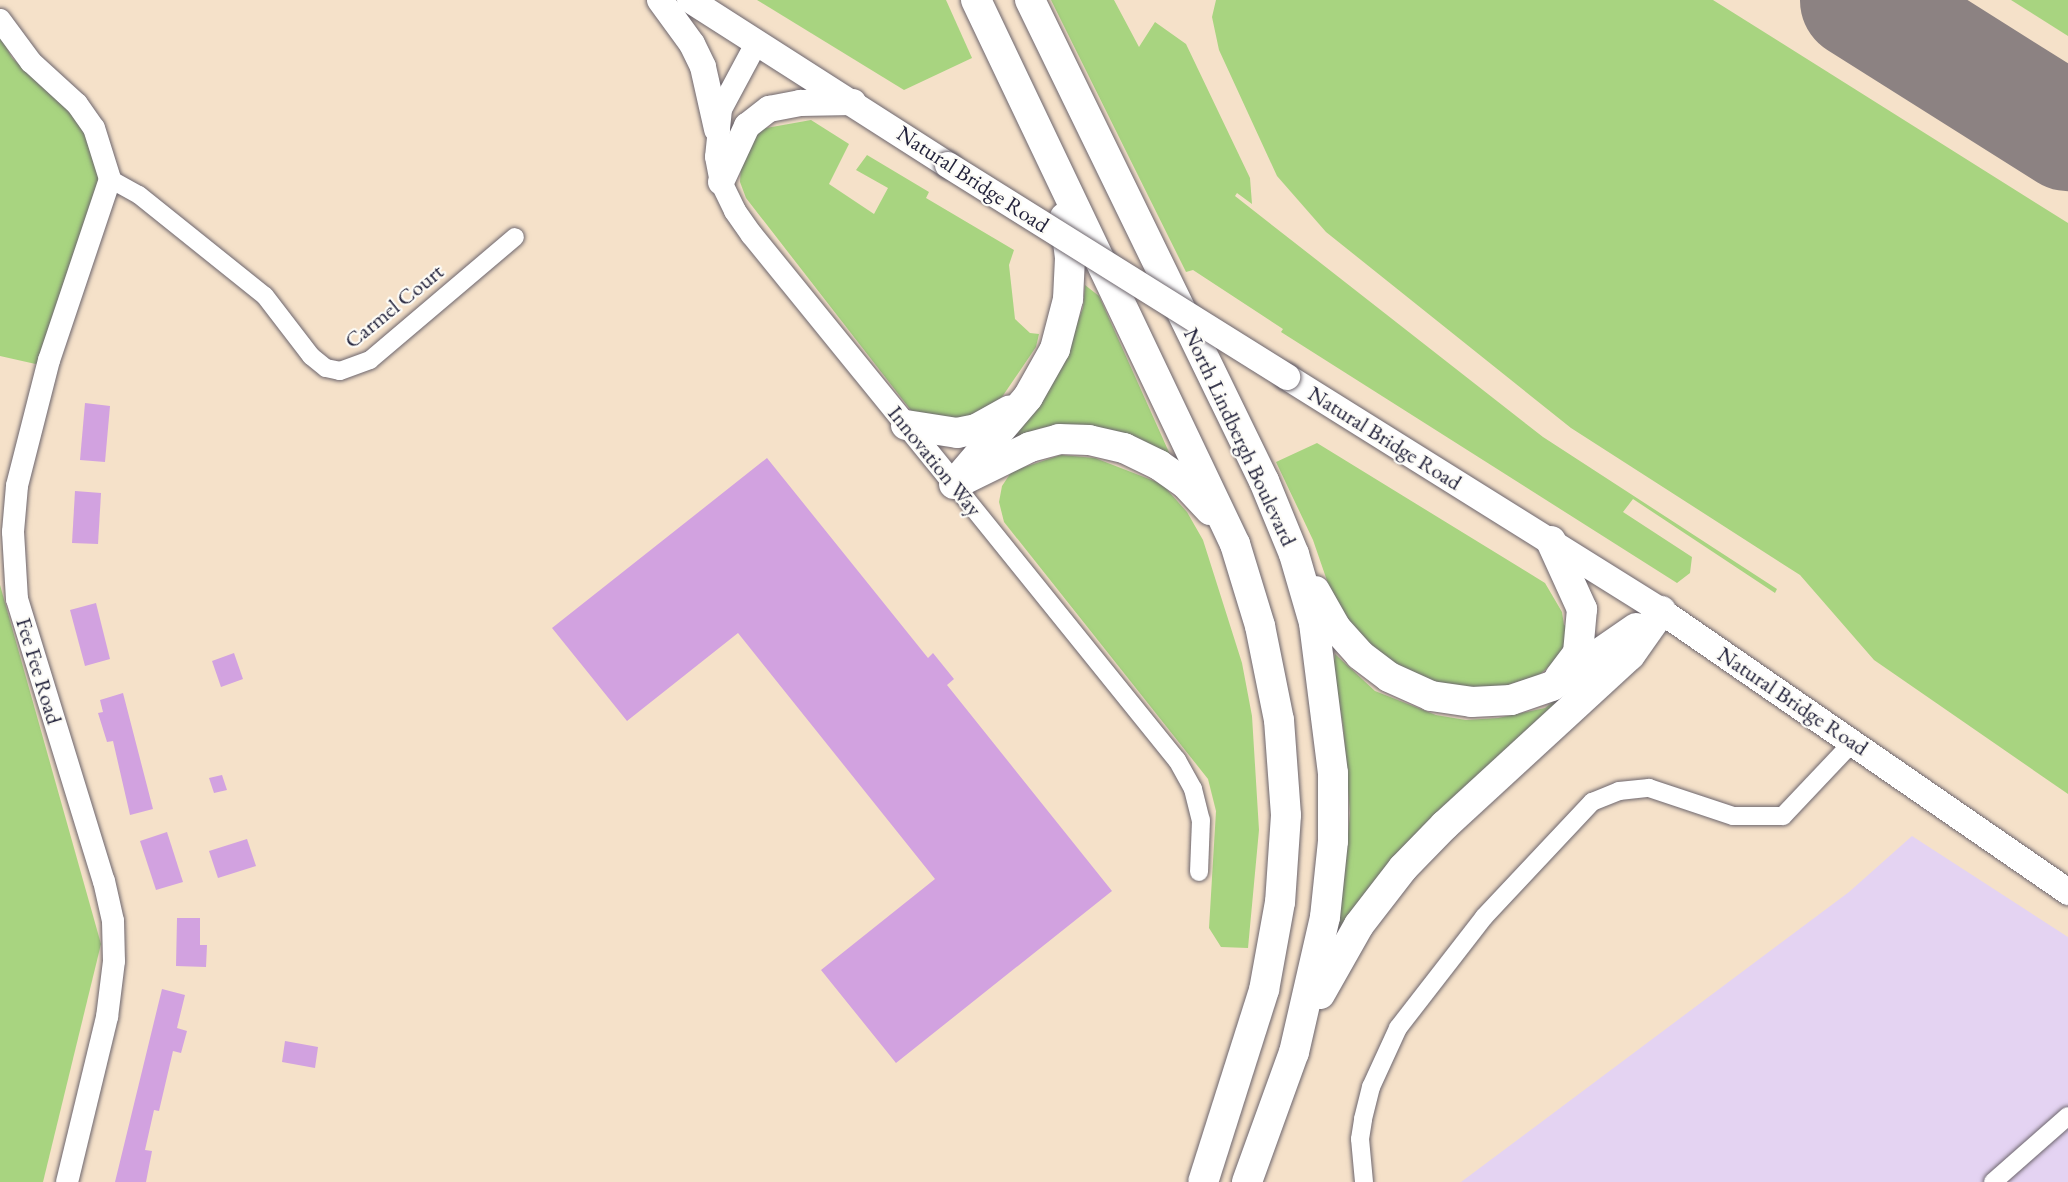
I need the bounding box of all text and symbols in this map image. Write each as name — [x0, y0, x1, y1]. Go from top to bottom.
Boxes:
street label: Natural Bridge Road — [892, 120, 1054, 238]
street label: Carmel Court — [339, 258, 449, 354]
street label: North Lindbergh Boulevard — [1178, 324, 1302, 550]
street label: Natural Bridge Road — [1303, 380, 1467, 496]
street label: Innovation Way — [882, 400, 988, 522]
street label: Fee Fee Road — [10, 615, 68, 727]
street label: Natural Bridge Road — [1713, 641, 1873, 761]

